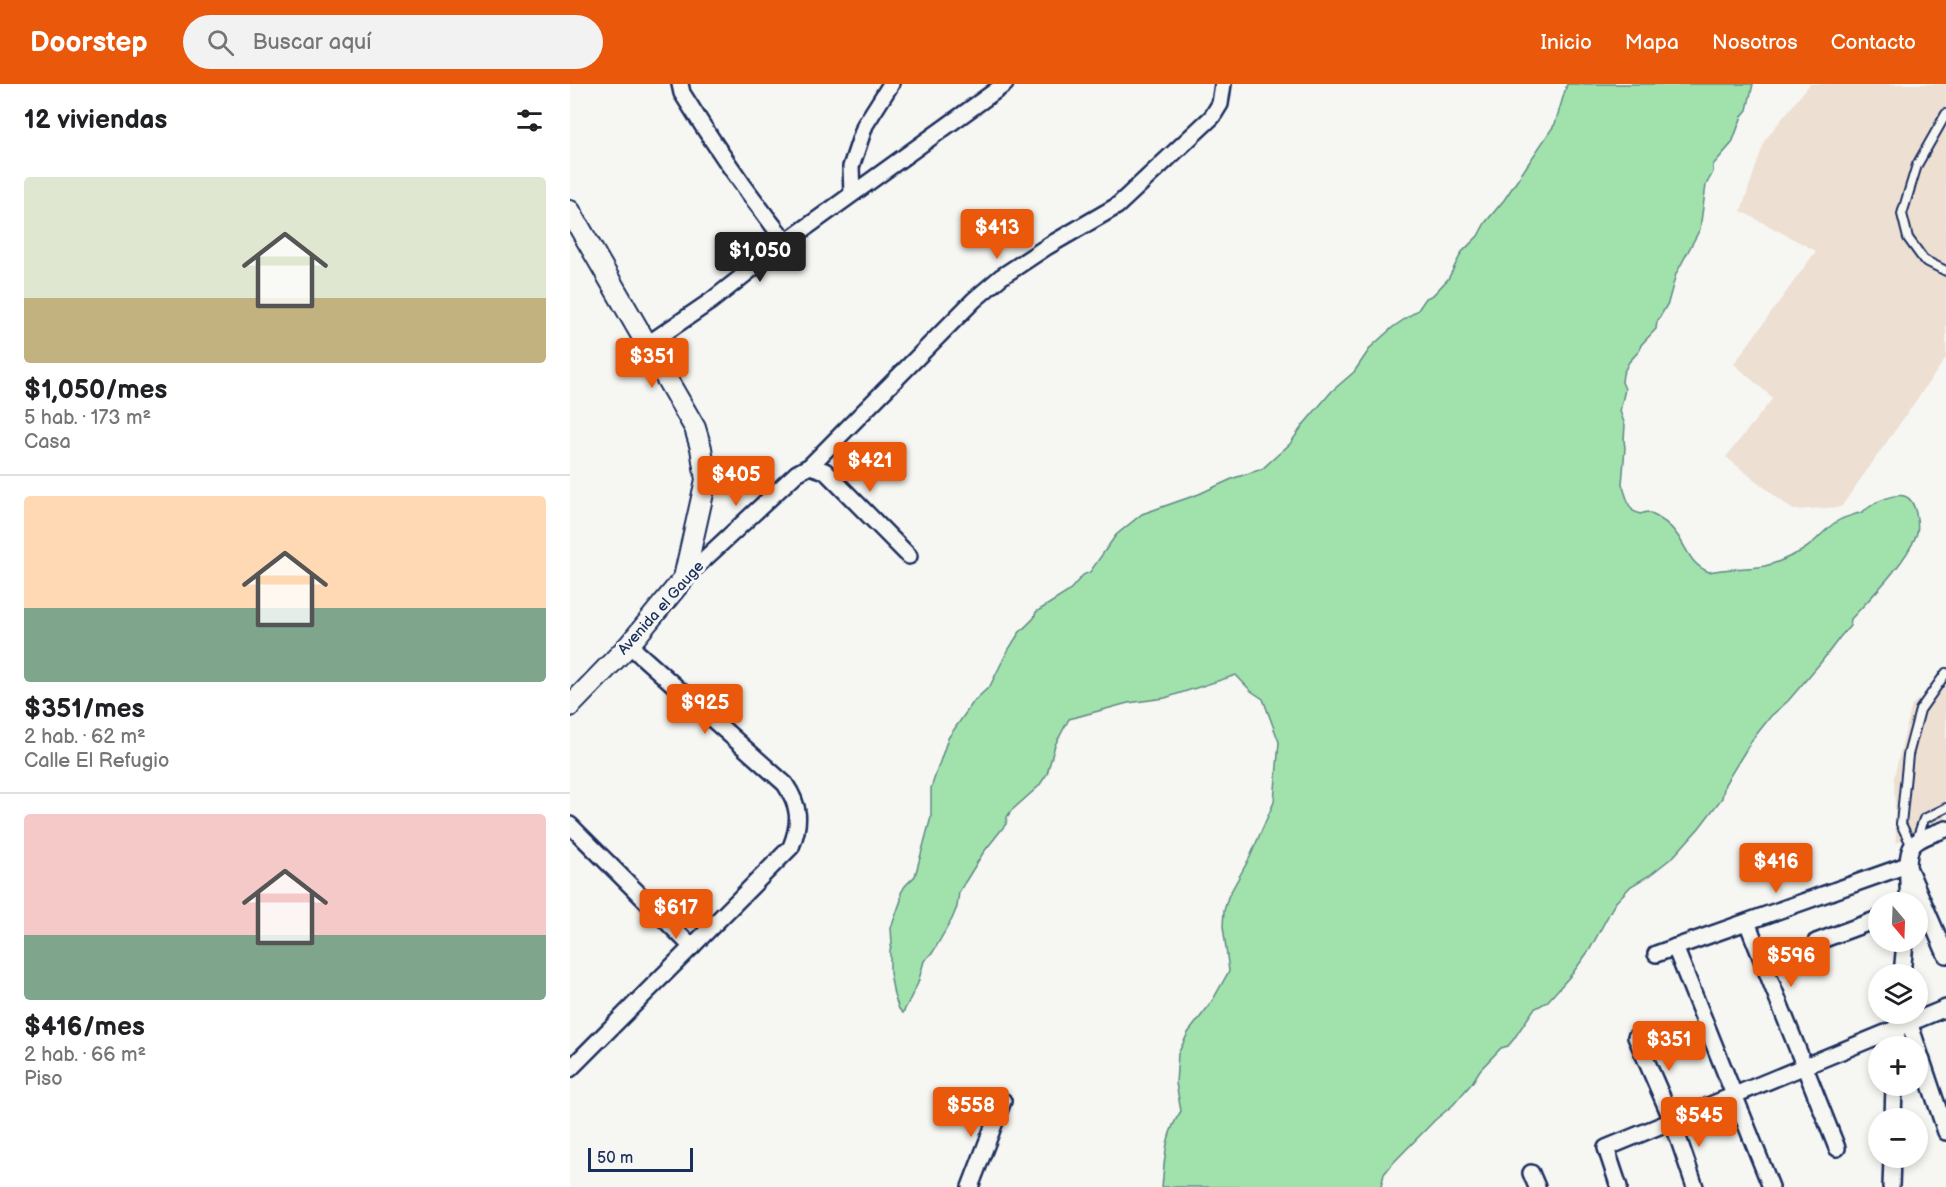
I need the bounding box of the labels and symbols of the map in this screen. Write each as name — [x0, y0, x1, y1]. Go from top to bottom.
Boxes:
pin: $413 — [961, 209, 1033, 260]
pin: $1,050 — [711, 232, 809, 283]
pin: $351 — [616, 338, 688, 389]
pin: $421 — [834, 442, 906, 493]
pin: $405 — [700, 456, 772, 507]
street label: Avenida el Gauge — [614, 557, 708, 659]
pin: $925 — [669, 684, 741, 735]
pin: $416 — [1740, 843, 1812, 894]
pin: $617 — [640, 889, 712, 940]
north arrow — [1868, 892, 1928, 952]
pin: $596 — [1755, 937, 1827, 988]
pin: $351 — [1633, 1021, 1705, 1072]
pin: $558 — [935, 1087, 1007, 1138]
pin: $545 — [1663, 1097, 1735, 1148]
scale bar — [588, 1145, 693, 1172]

